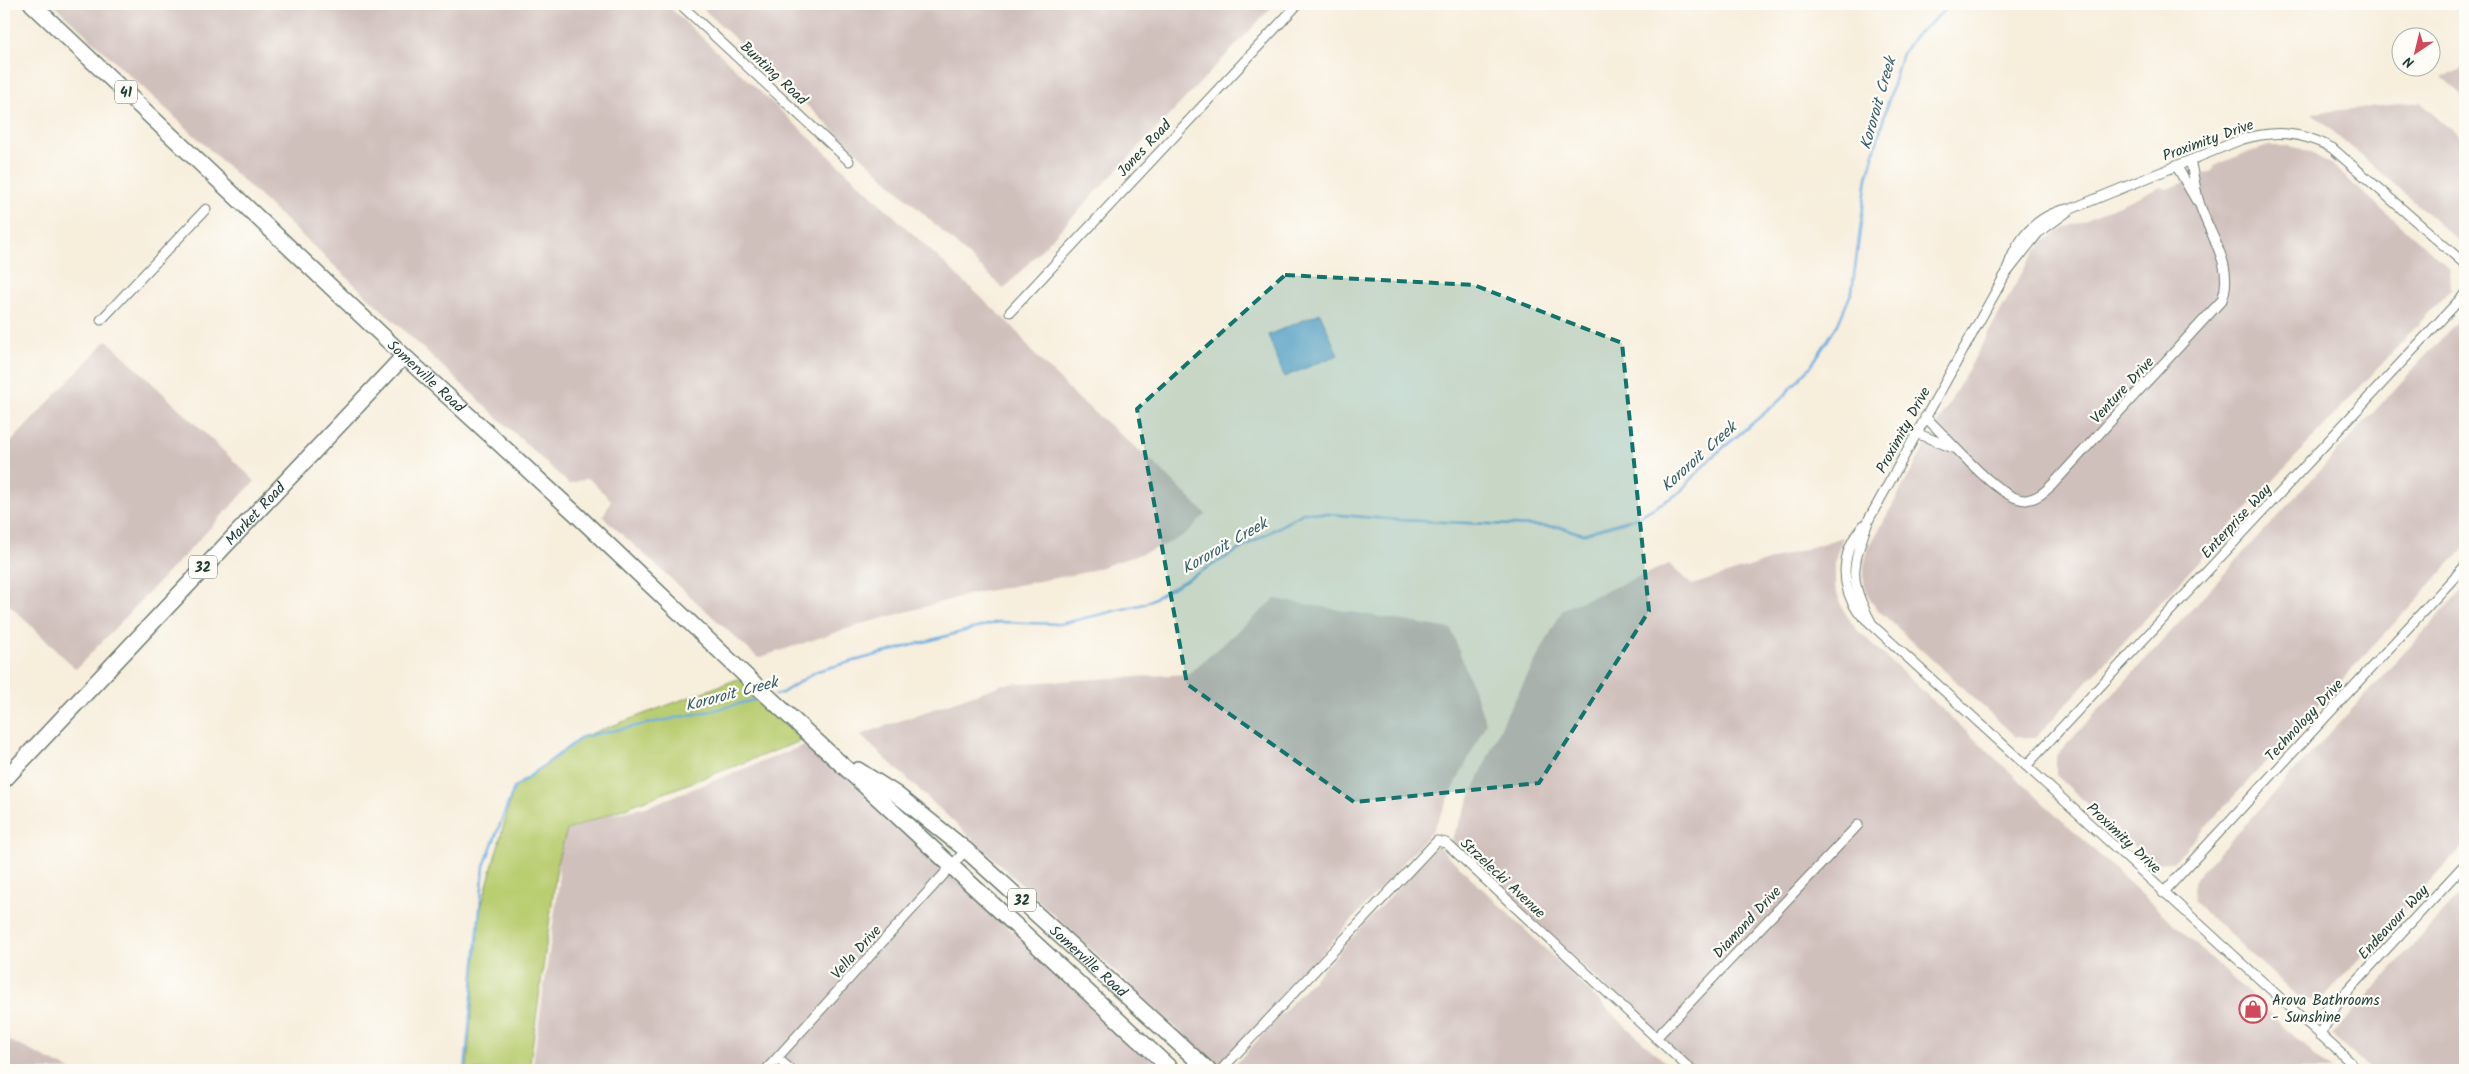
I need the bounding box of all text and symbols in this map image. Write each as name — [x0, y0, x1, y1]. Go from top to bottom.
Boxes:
north arrow — [2392, 28, 2442, 78]
street label: Bunting Road — [734, 36, 813, 112]
text: N — [2399, 50, 2419, 73]
water label: Kororoit Creek — [1853, 52, 1904, 153]
road number: 41 — [115, 80, 137, 104]
street label: Proximity Drive — [2159, 113, 2258, 169]
street label: Jones Road — [1112, 114, 1178, 183]
street label: Somerville Road — [381, 335, 470, 419]
street label: Venture Drive — [2085, 351, 2161, 430]
street label: Proximity Drive — [1870, 383, 1938, 478]
water label: Kororoit Creek — [1655, 414, 1745, 498]
street label: Market Road — [220, 477, 292, 552]
street label: Enterprise Way — [2196, 478, 2279, 565]
water label: Kororoit Creek — [1177, 510, 1274, 581]
road number: 32 — [189, 556, 217, 578]
water label: Kororoit Creek — [682, 669, 783, 719]
street label: Technology Drive — [2260, 673, 2350, 768]
street label: Proximity Drive — [2080, 797, 2167, 880]
street label: Strzelecki Avenue — [1454, 832, 1551, 925]
street label: Endeavour Way — [2353, 879, 2436, 966]
street label: Diamond Drive — [1708, 881, 1788, 964]
road number: 32 — [1008, 888, 1036, 912]
street label: Vella Drive — [826, 920, 888, 985]
street label: Somerville Road — [1043, 920, 1133, 1004]
place label: Arova Bathrooms - Sunshine — [2272, 989, 2380, 1030]
shop icon: Arova Bathrooms - Sunshine — [2238, 994, 2268, 1024]

